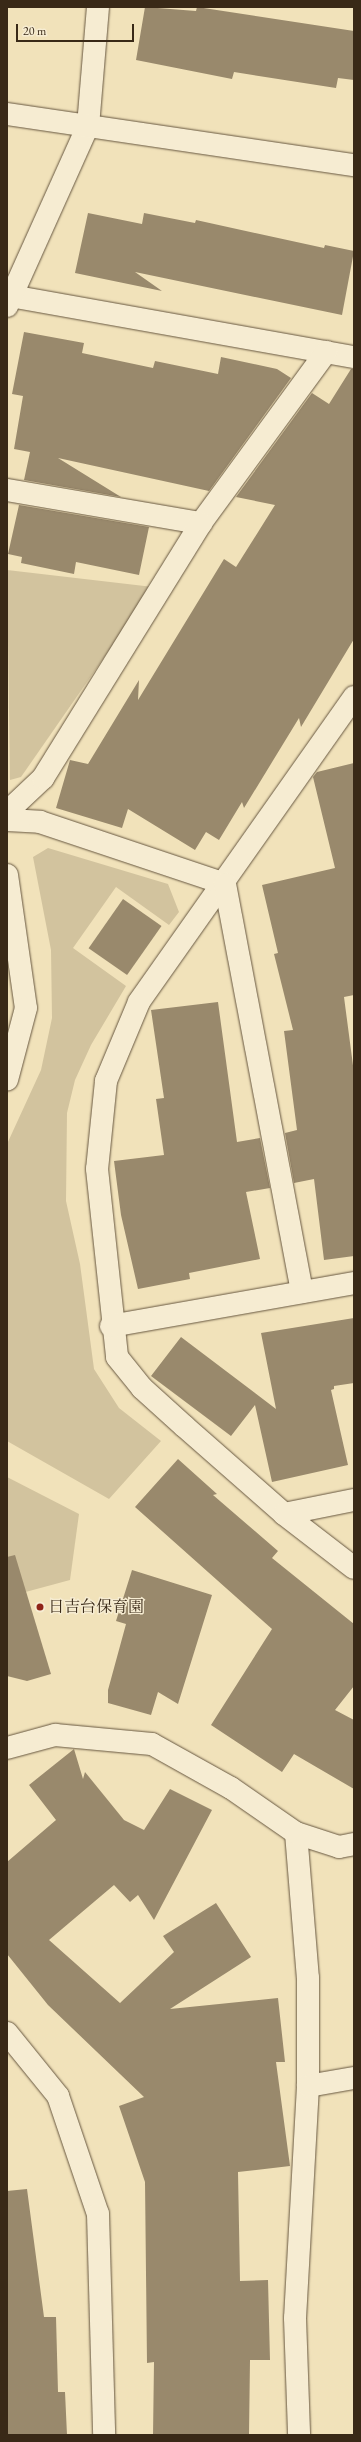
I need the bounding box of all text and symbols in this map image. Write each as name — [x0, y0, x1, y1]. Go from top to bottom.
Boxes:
scale bar — [18, 16, 136, 42]
text: 20 m — [23, 23, 46, 39]
place label: 日吉台保育園 — [48, 1597, 144, 1617]
marker: 日吉台保育園 — [35, 1602, 45, 1612]

